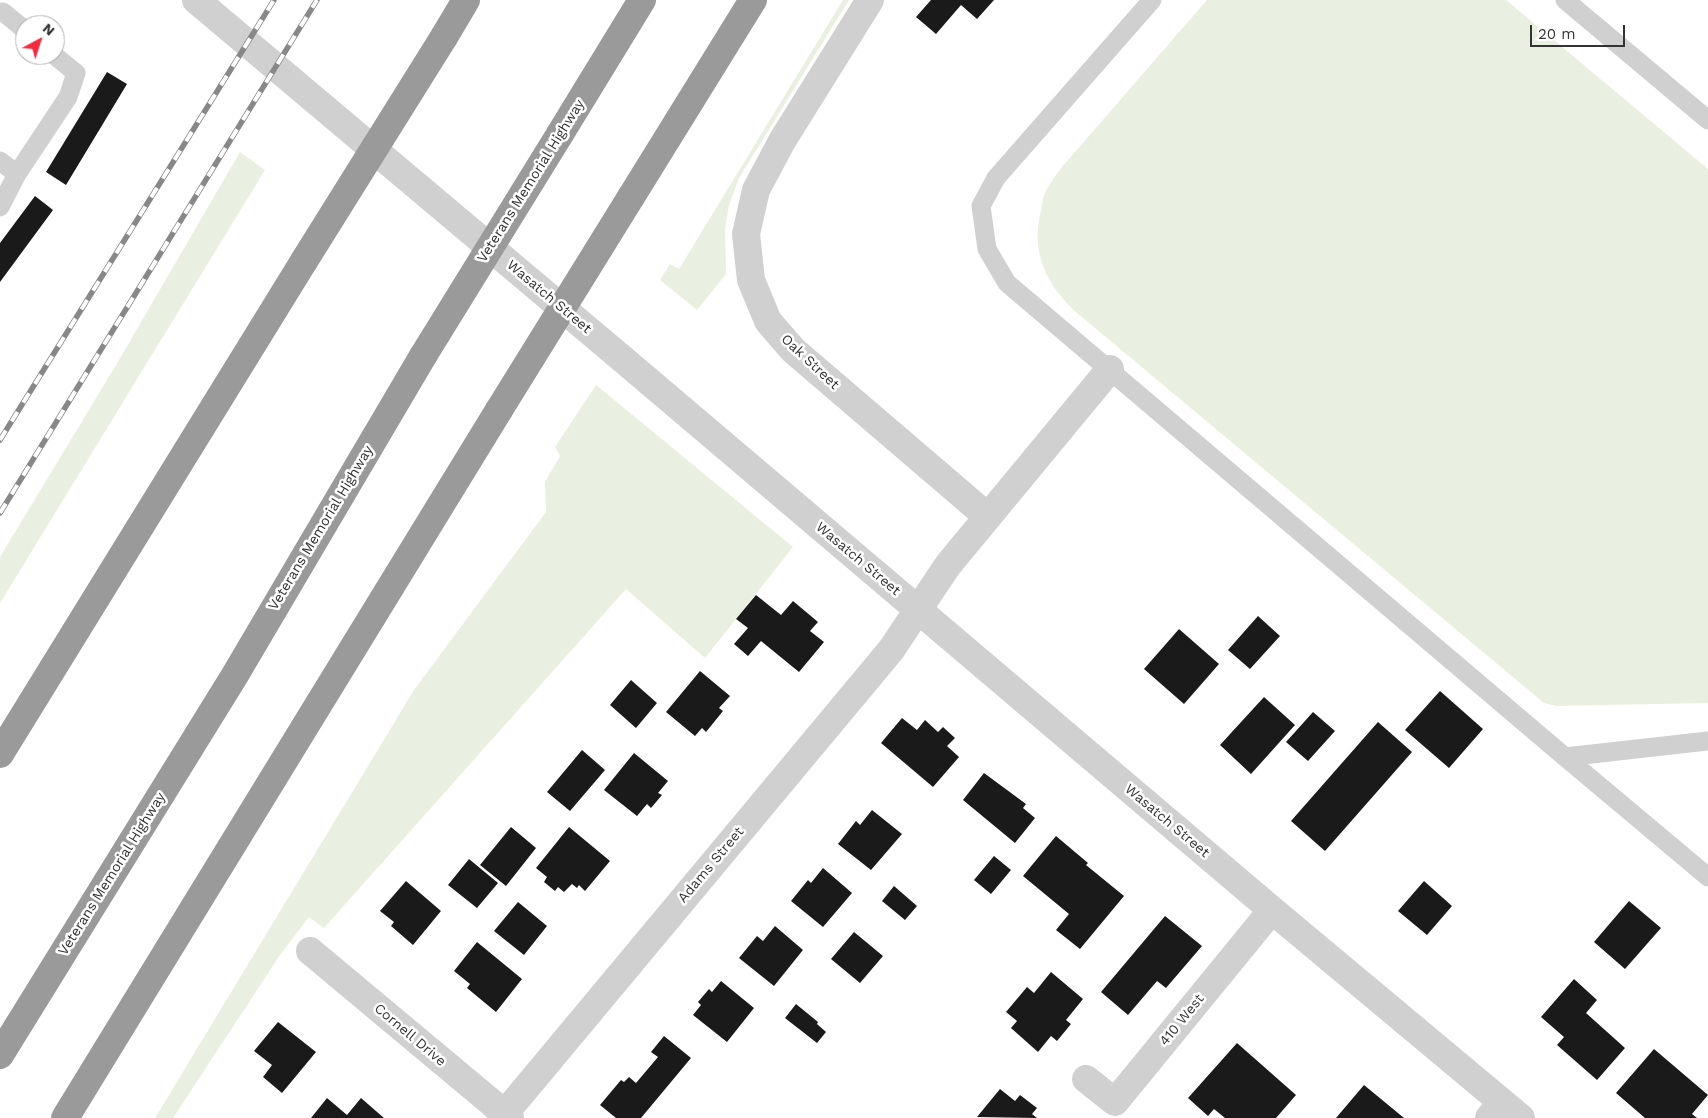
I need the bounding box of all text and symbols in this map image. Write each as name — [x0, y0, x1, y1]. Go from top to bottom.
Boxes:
north arrow — [15, 15, 65, 65]
scale bar — [1533, 15, 1628, 47]
text: N — [40, 20, 58, 39]
text: 20 m — [1538, 25, 1576, 43]
street label: Veterans Memorial Highway — [474, 96, 588, 266]
street label: Wasatch Street — [503, 257, 595, 337]
street label: Oak Street — [777, 331, 843, 393]
street label: Veterans Memorial Highway — [265, 443, 377, 613]
street label: Wasatch Street — [812, 519, 904, 599]
street label: Wasatch Street — [1121, 781, 1213, 861]
street label: Veterans Memorial Highway — [55, 789, 169, 959]
street label: Adams Street — [675, 824, 747, 906]
street label: 410 West — [1156, 991, 1208, 1049]
street label: Cornell Drive — [371, 1000, 449, 1070]

